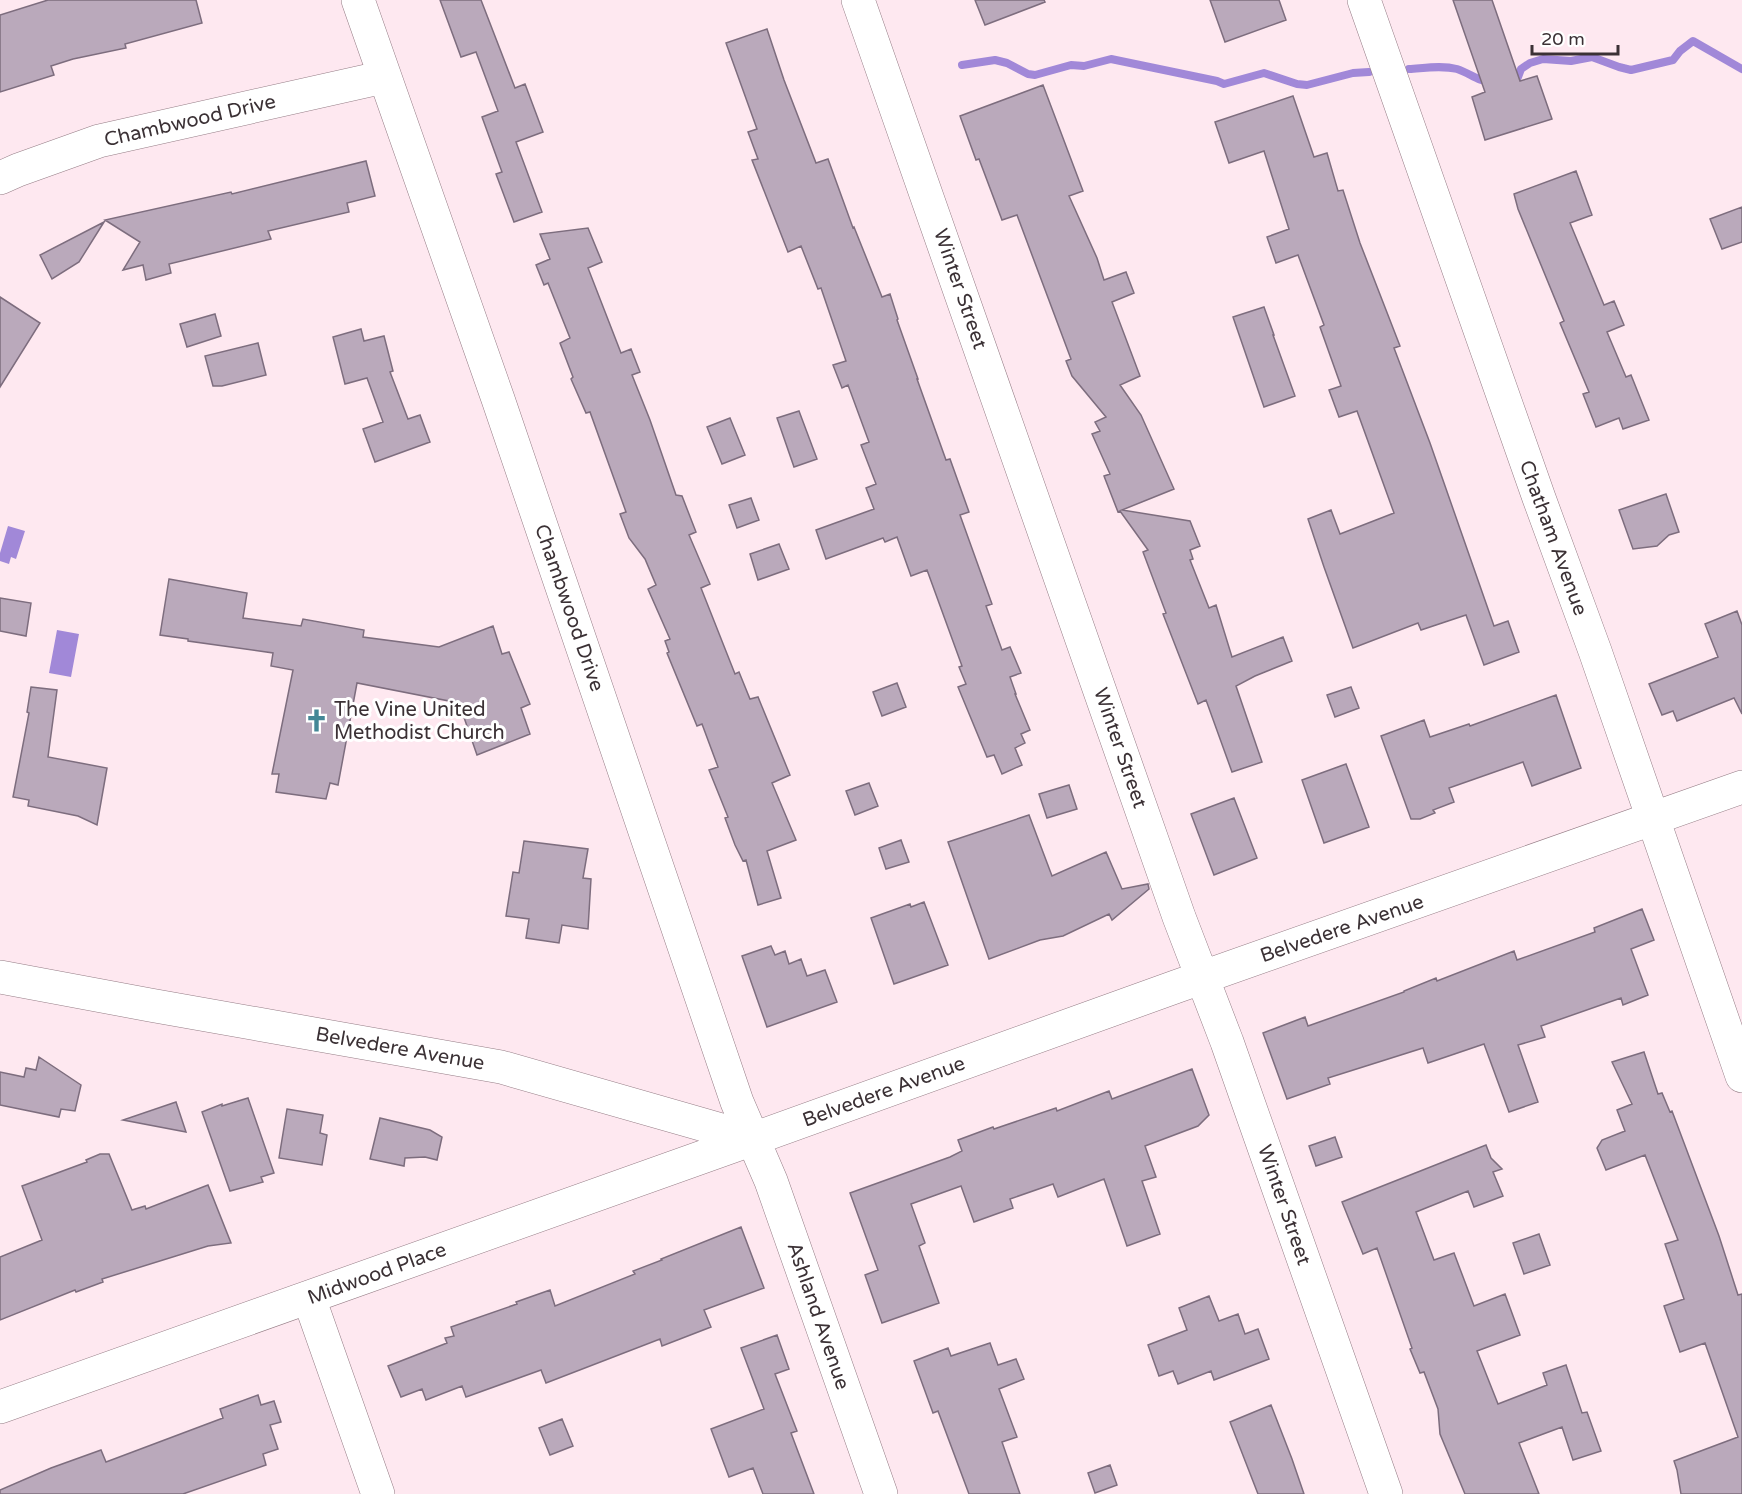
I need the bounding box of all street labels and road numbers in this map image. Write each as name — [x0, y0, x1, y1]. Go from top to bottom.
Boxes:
street label: Chambwood Drive — [102, 90, 278, 152]
street label: Winter Street — [928, 226, 992, 353]
street label: Chatham Avenue — [1514, 457, 1592, 619]
street label: Chambwood Drive — [529, 521, 609, 695]
street label: Winter Street — [1088, 685, 1152, 812]
street label: Belvedere Avenue — [1257, 890, 1427, 968]
street label: Belvedere Avenue — [314, 1022, 486, 1076]
street label: Belvedere Avenue — [799, 1051, 969, 1133]
street label: Winter Street — [1252, 1142, 1316, 1269]
street label: Midwood Place — [304, 1238, 450, 1310]
street label: Ashland Avenue — [782, 1239, 854, 1393]

